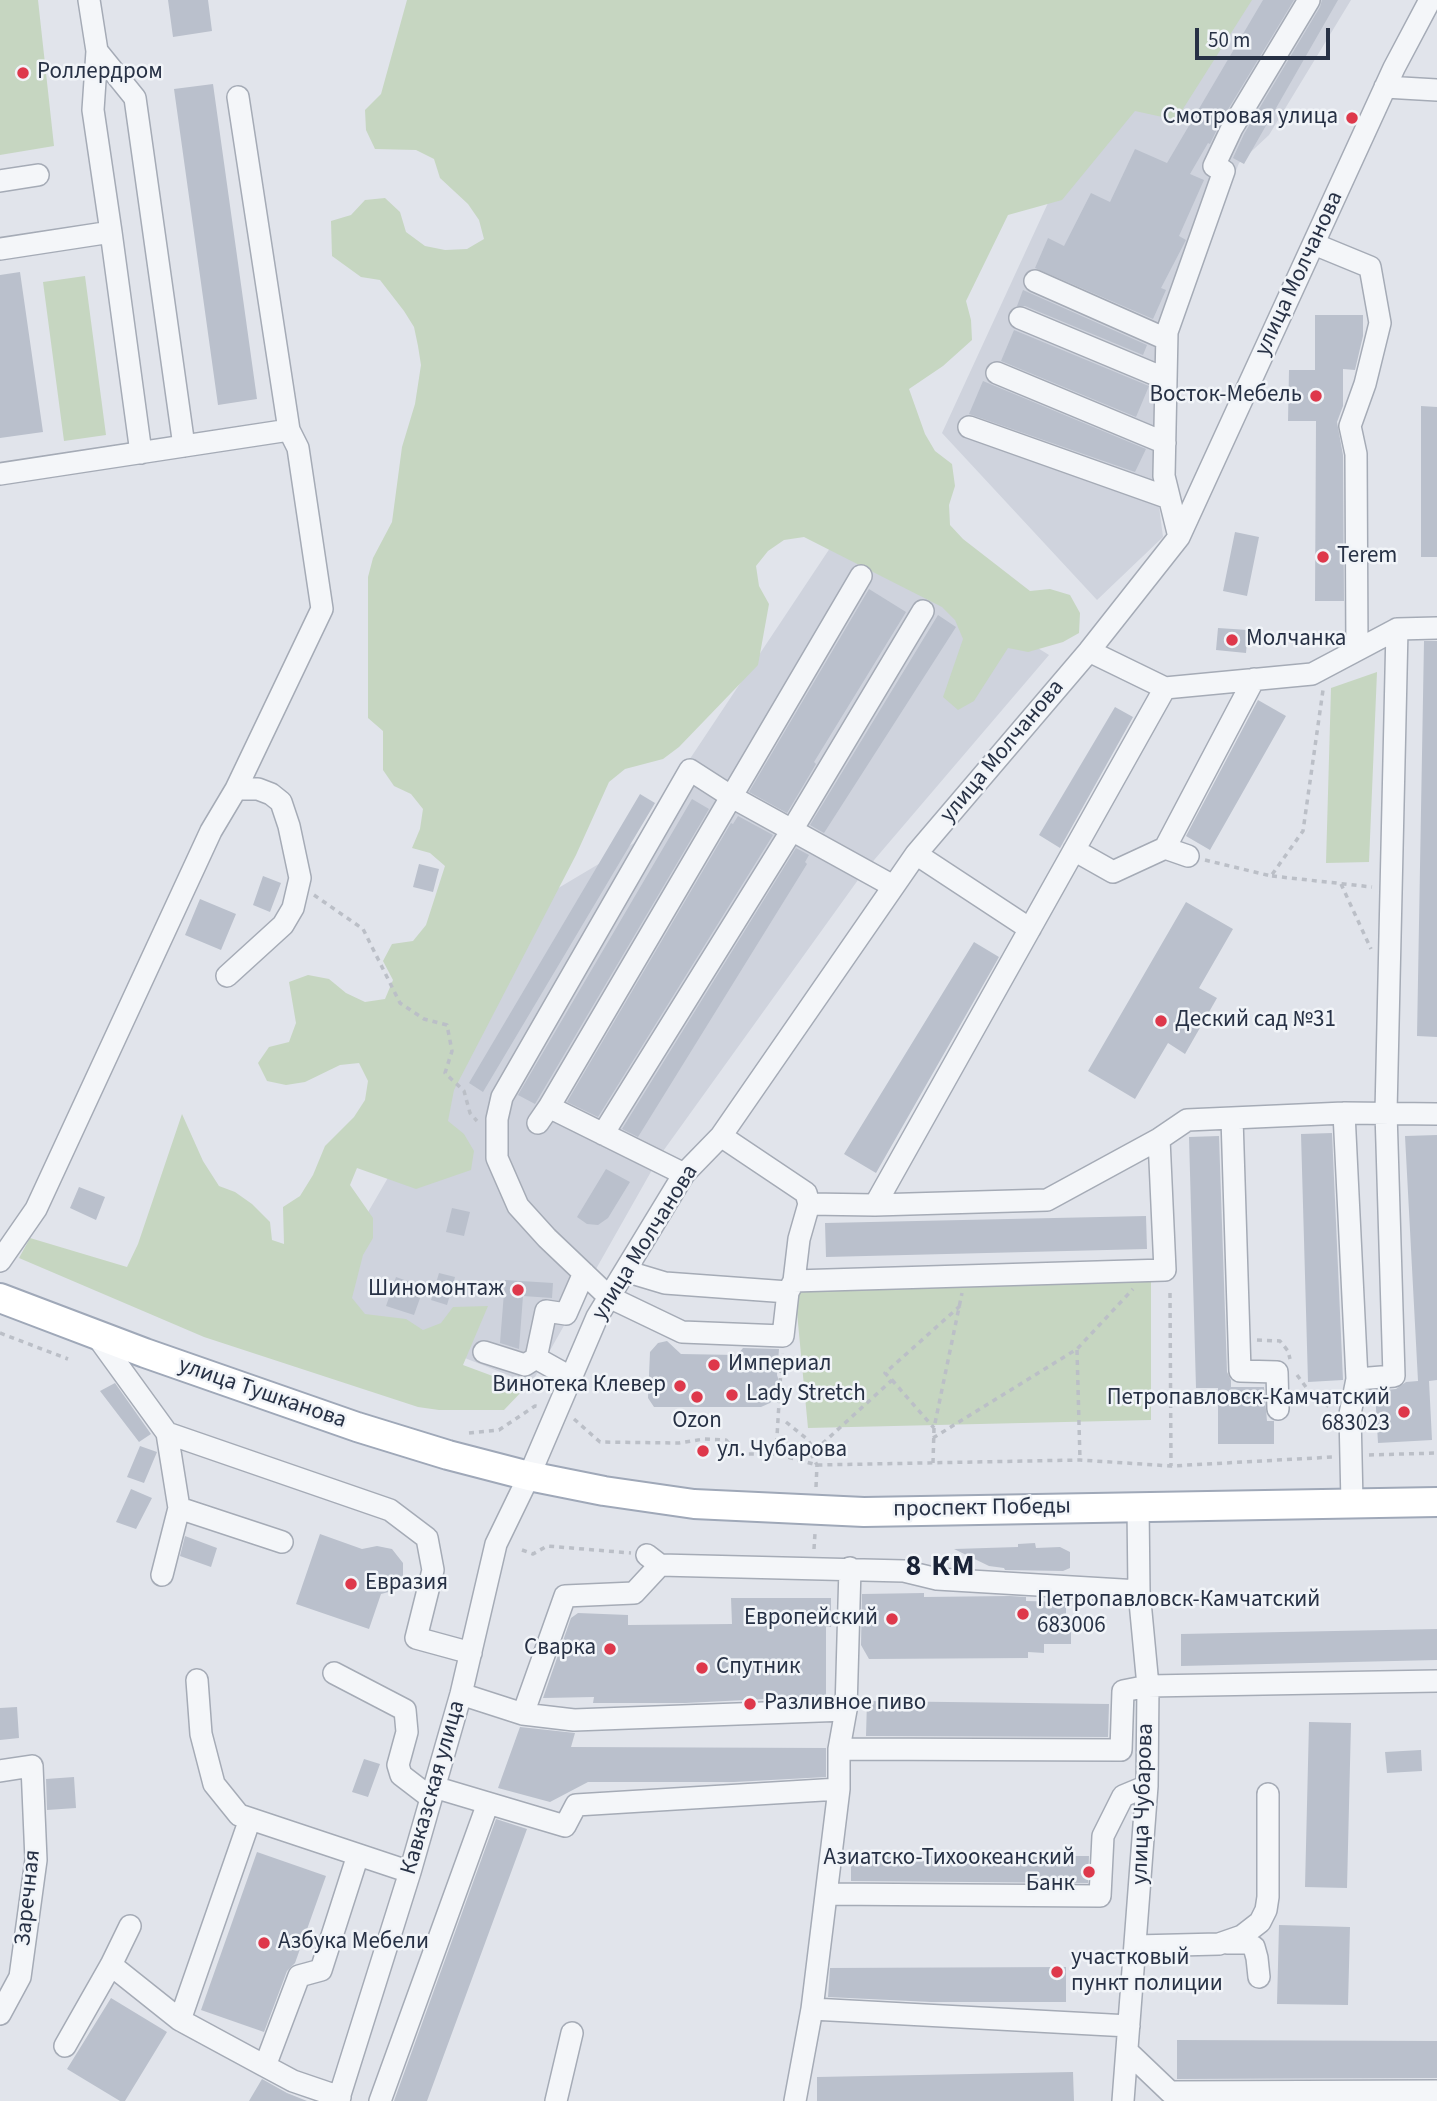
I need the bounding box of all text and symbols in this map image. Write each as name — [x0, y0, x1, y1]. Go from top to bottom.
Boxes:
scale bar — [1199, 14, 1334, 58]
text: 50 m — [1208, 25, 1250, 55]
place label: Роллердром — [37, 59, 163, 87]
marker: Роллердром — [15, 65, 31, 81]
place label: Смотровая улица — [1162, 104, 1338, 132]
marker: Смотровая улица — [1344, 110, 1360, 126]
street label: улица Молчанова — [1250, 187, 1350, 361]
place label: Восток-Мебель — [1149, 382, 1302, 410]
marker: Восток-Мебель — [1308, 388, 1324, 404]
place label: Terem — [1337, 543, 1397, 571]
marker: Terem — [1315, 549, 1331, 565]
place label: Молчанка — [1246, 626, 1346, 654]
marker: Молчанка — [1224, 632, 1240, 648]
street label: улица Молчанова — [935, 675, 1071, 829]
place label: Деский сад №31 — [1175, 1007, 1336, 1035]
marker: Деский сад №31 — [1153, 1013, 1169, 1029]
street label: улица Молчанова — [587, 1160, 705, 1326]
place label: Шиномонтаж — [368, 1276, 504, 1304]
marker: Шиномонтаж — [510, 1282, 526, 1298]
place label: Империал — [728, 1351, 831, 1379]
street label: улица Тушканова — [174, 1352, 350, 1436]
marker: Империал — [706, 1357, 722, 1373]
place label: Винотека Клевер — [492, 1372, 666, 1400]
marker: Винотека Клевер — [672, 1378, 688, 1394]
place label: Lady Stretch — [746, 1381, 866, 1409]
place label: Петропавловск-Камчатский 683023 — [1107, 1385, 1390, 1439]
marker: Lady Stretch — [724, 1387, 740, 1403]
marker: Ozon — [689, 1389, 705, 1405]
marker: Петропавловск-Камчатский 683023 — [1396, 1404, 1412, 1420]
place label: Ozon — [672, 1408, 722, 1436]
place label: ул. Чубарова — [717, 1437, 847, 1465]
marker: ул. Чубарова — [695, 1443, 711, 1459]
street label: проспект Победы — [893, 1494, 1071, 1524]
district label: 8 КМ — [906, 1550, 976, 1586]
place label: Евразия — [365, 1570, 448, 1598]
marker: Евразия — [343, 1576, 359, 1592]
place label: Петропавловск-Камчатский 683006 — [1037, 1587, 1320, 1641]
place label: Европейский — [744, 1605, 878, 1633]
marker: Петропавловск-Камчатский 683006 — [1015, 1606, 1031, 1622]
marker: Европейский — [884, 1611, 900, 1627]
place label: Сварка — [524, 1635, 596, 1663]
marker: Сварка — [602, 1641, 618, 1657]
place label: Спутник — [716, 1654, 800, 1682]
marker: Спутник — [694, 1660, 710, 1676]
place label: Разливное пиво — [764, 1690, 926, 1718]
marker: Разливное пиво — [742, 1696, 758, 1712]
street label: Кавказская улица — [396, 1698, 472, 1878]
street label: улица Чубарова — [1127, 1723, 1161, 1885]
place label: Азиатско-Тихоокеанский Банк — [824, 1845, 1075, 1899]
street label: Заречная — [10, 1849, 48, 1947]
marker: Азиатско-Тихоокеанский Банк — [1081, 1864, 1097, 1880]
place label: Азбука Мебели — [278, 1929, 429, 1957]
marker: Азбука Мебели — [256, 1935, 272, 1951]
place label: участковый пункт полиции — [1071, 1945, 1223, 1999]
marker: участковый пункт полиции — [1049, 1964, 1065, 1980]

